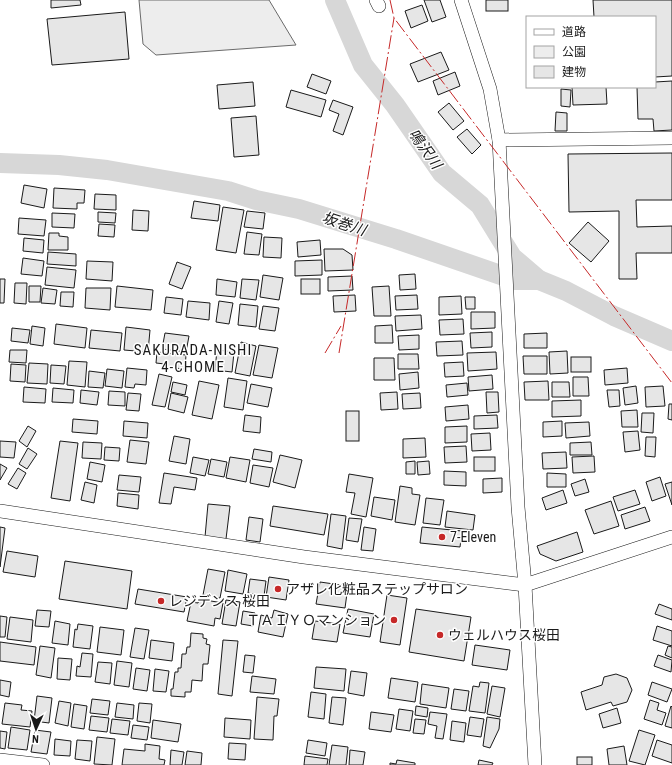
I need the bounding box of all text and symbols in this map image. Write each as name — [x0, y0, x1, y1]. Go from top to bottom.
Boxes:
legend — [526, 16, 656, 88]
text: 道路 — [562, 25, 586, 39]
text: 公園 — [562, 45, 586, 59]
text: 建物 — [562, 65, 586, 79]
water label: 鳴沢川 — [404, 126, 447, 174]
water label: 坂巻川 — [320, 208, 370, 240]
district label: SAKURADA-NISHI 4-CHOME — [134, 341, 252, 376]
place label: 7-Eleven — [450, 529, 496, 545]
marker: 7-Eleven — [437, 532, 447, 542]
place label: アザレ化粧品ステップサロン — [286, 581, 468, 597]
marker: アザレ化粧品ステップサロン — [273, 584, 283, 594]
place label: レジデンス 桜田 — [169, 593, 270, 609]
marker: レジデンス 桜田 — [156, 596, 166, 606]
place label: ＴＡＩＹＯマンション — [246, 612, 386, 628]
marker: ＴＡＩＹＯマンション — [389, 615, 399, 625]
place label: ウェルハウス桜田 — [448, 627, 560, 643]
marker: ウェルハウス桜田 — [435, 630, 445, 640]
north arrow — [16, 709, 56, 749]
text: N — [32, 732, 39, 745]

